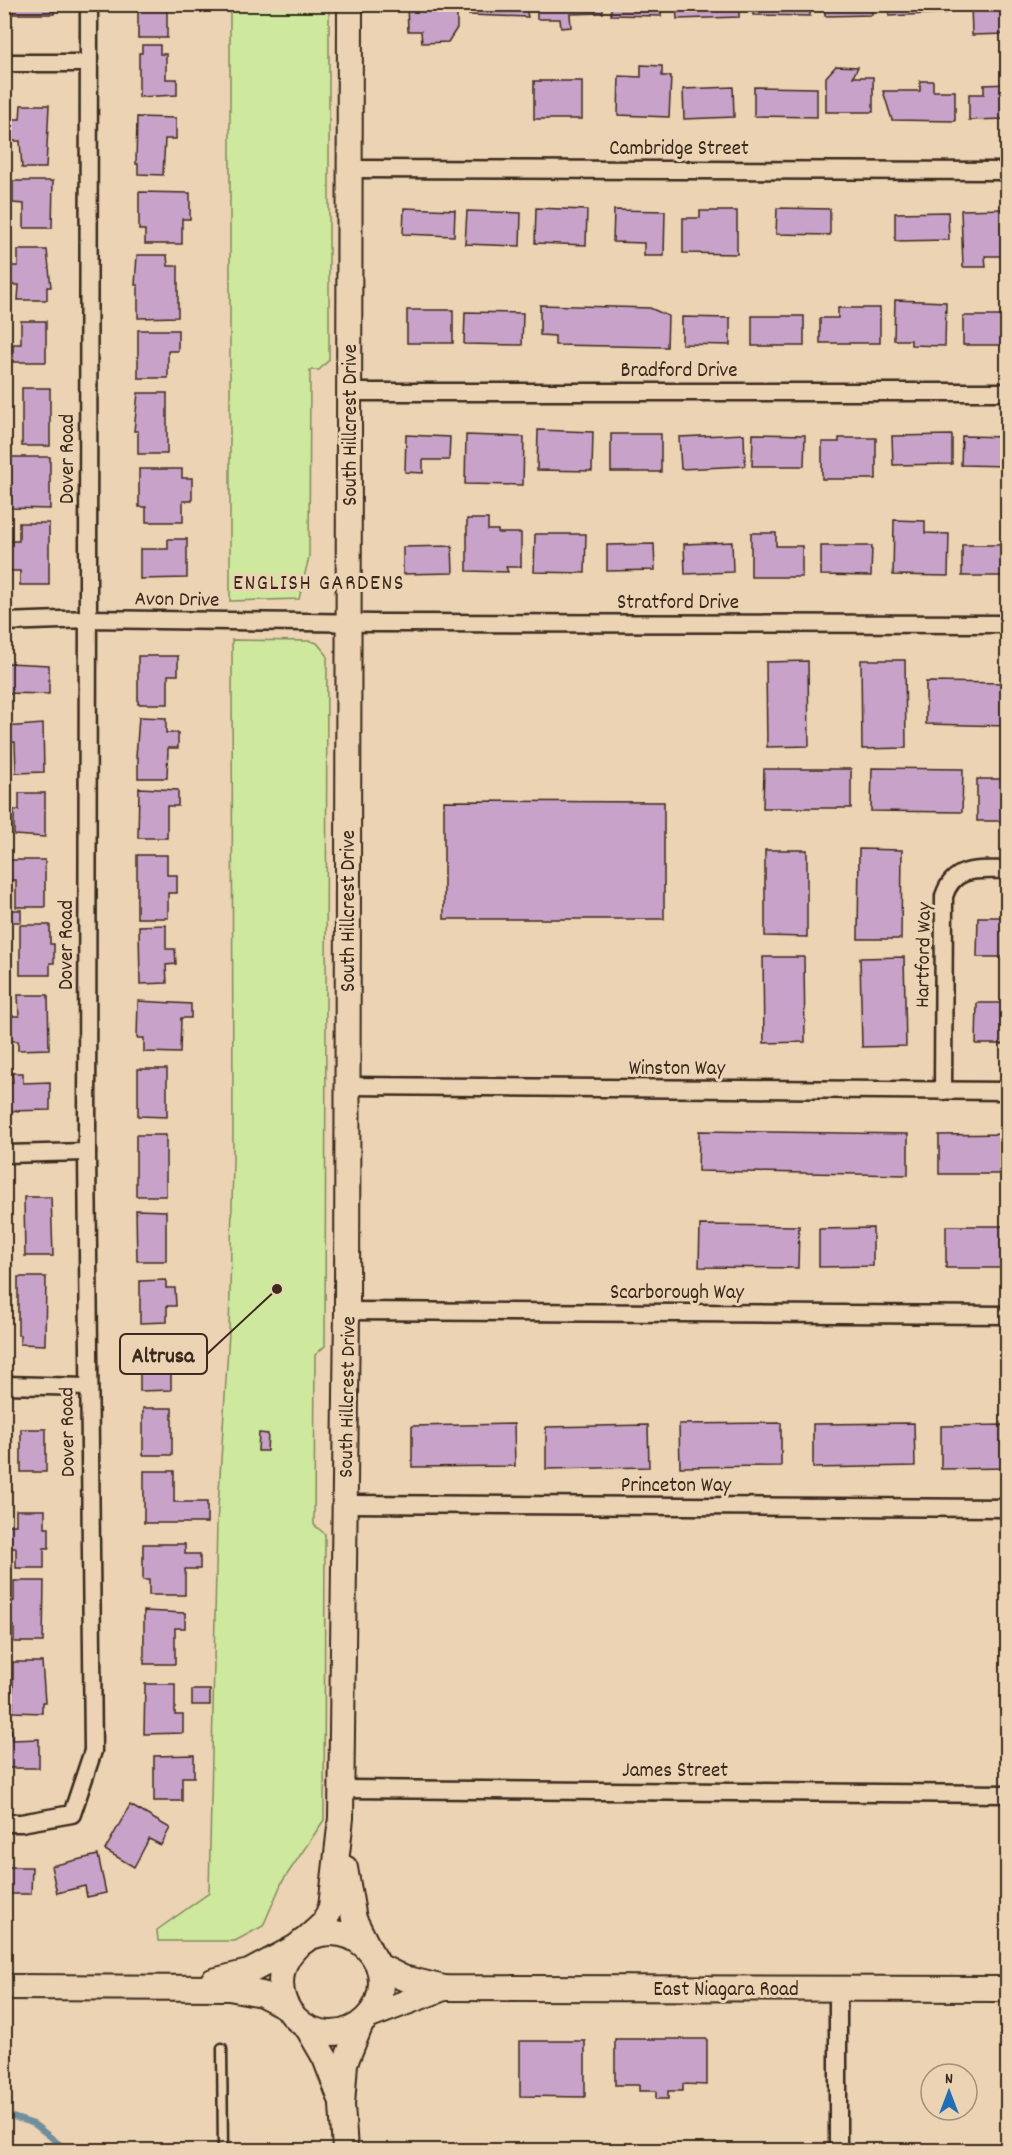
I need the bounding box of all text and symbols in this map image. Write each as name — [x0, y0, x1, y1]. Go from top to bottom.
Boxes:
street label: Cambridge Street — [609, 135, 749, 165]
street label: South Hillcrest Drive — [337, 344, 367, 506]
street label: Bradford Drive — [620, 357, 738, 387]
street label: Dover Road — [54, 414, 84, 504]
district label: ENGLISH GARDENS — [233, 569, 405, 600]
street label: Avon Drive — [134, 585, 219, 617]
street label: Stratford Drive — [617, 589, 739, 619]
street label: South Hillcrest Drive — [335, 830, 365, 992]
street label: Dover Road — [53, 900, 83, 990]
street label: Hartford Way — [909, 901, 941, 1008]
street label: Winston Way — [629, 1055, 726, 1085]
street label: Scarborough Way — [610, 1279, 744, 1309]
street label: South Hillcrest Drive — [333, 1316, 365, 1478]
callout: Altrusa — [120, 1334, 207, 1374]
text: Altrusa — [132, 1342, 195, 1373]
street label: Dover Road — [53, 1387, 85, 1477]
street label: Princeton Way — [621, 1472, 732, 1502]
street label: James Street — [622, 1757, 728, 1787]
street label: East Niagara Road — [653, 1976, 799, 2006]
north arrow — [919, 2062, 979, 2122]
text: N — [945, 2068, 953, 2091]

